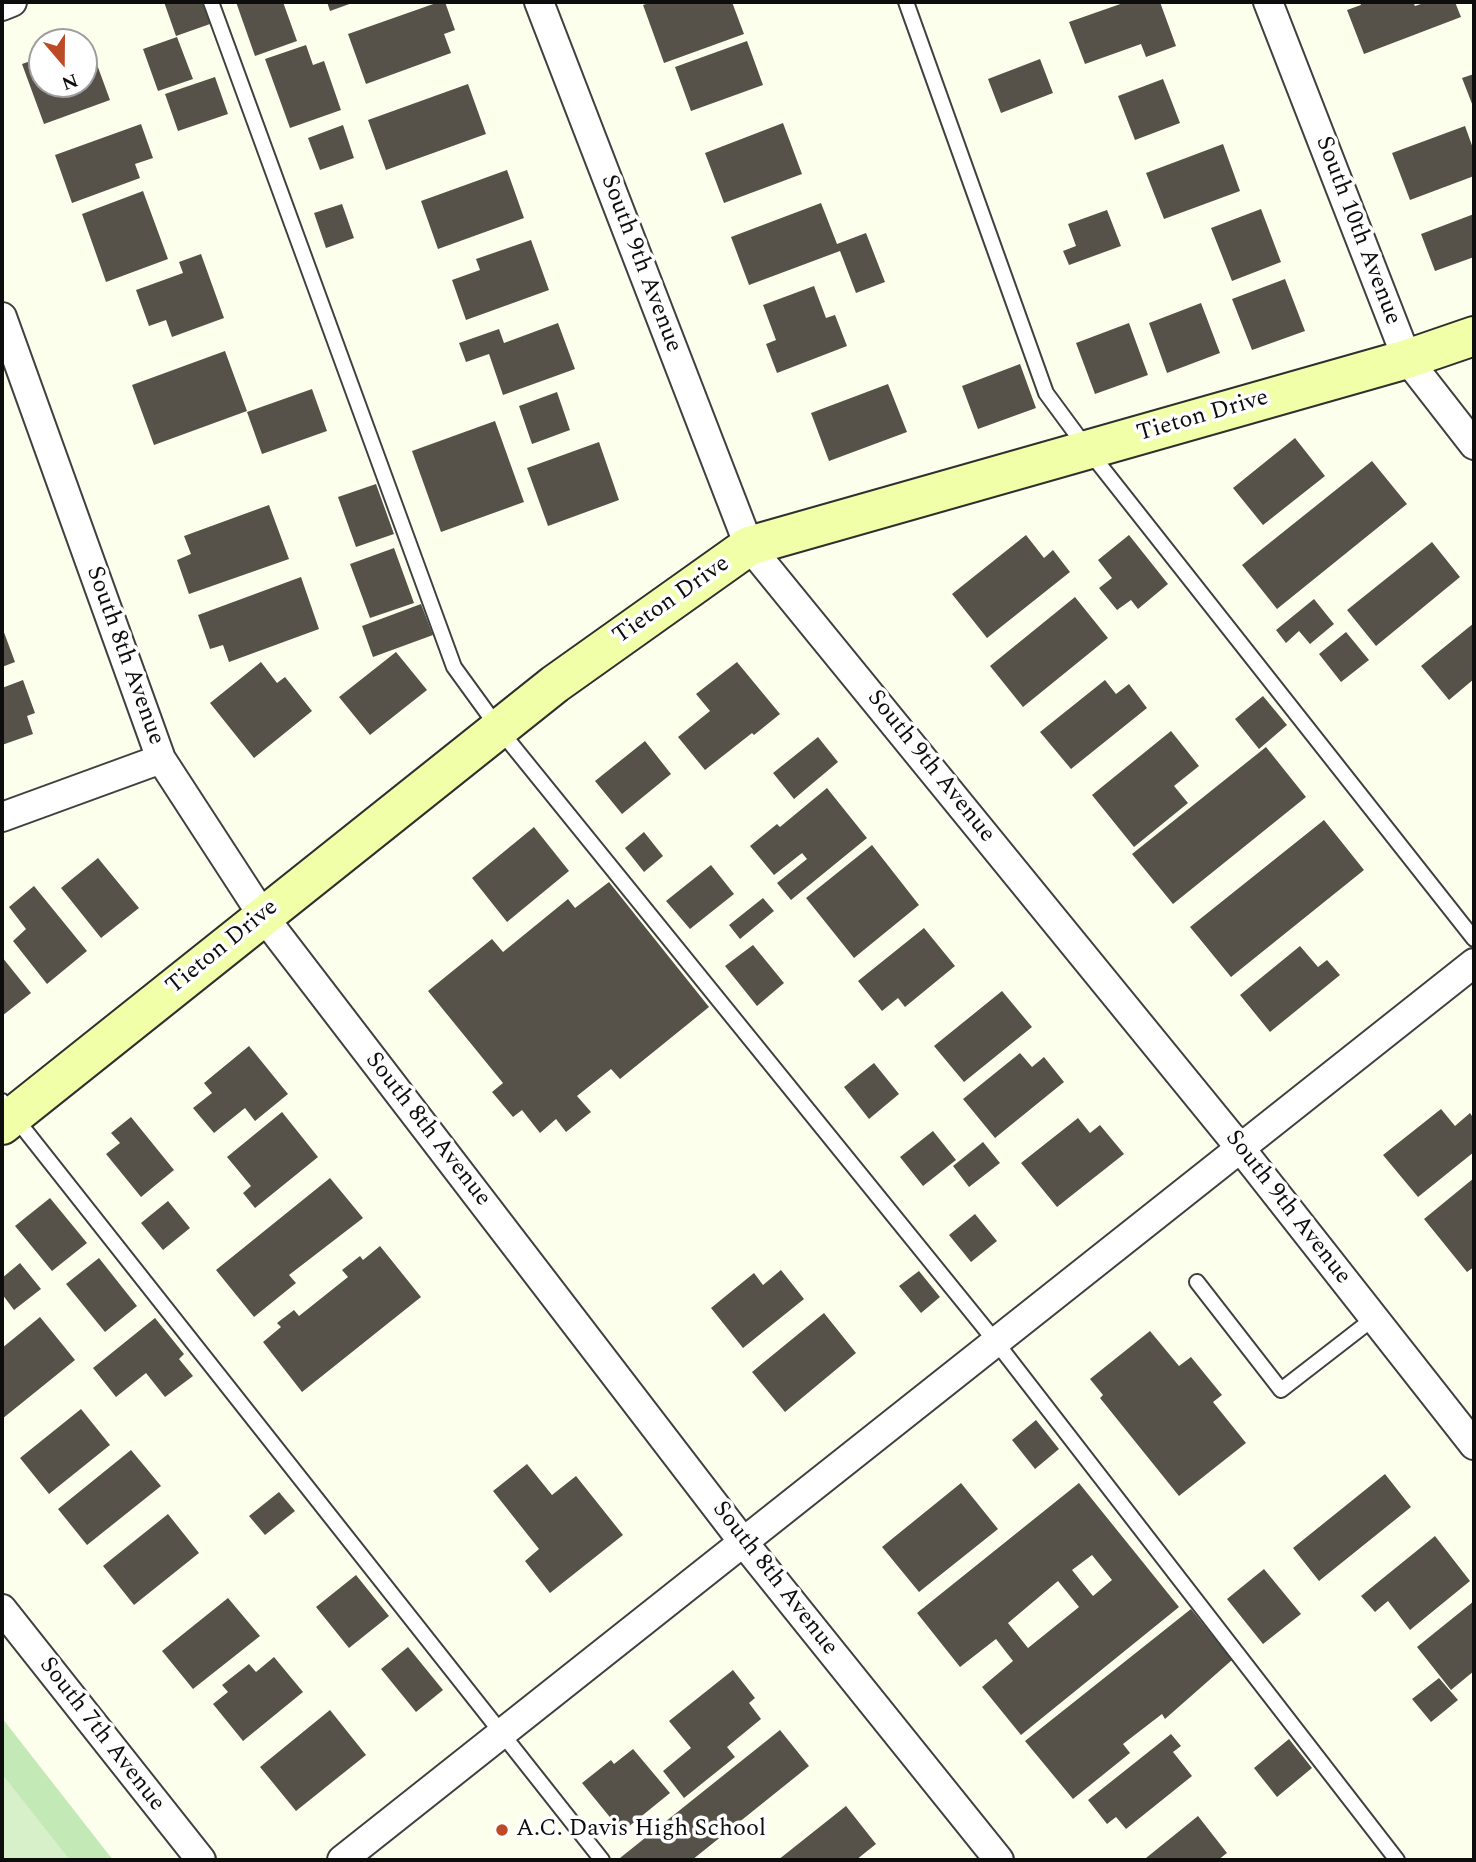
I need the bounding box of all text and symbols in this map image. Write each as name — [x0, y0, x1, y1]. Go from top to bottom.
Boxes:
north arrow — [28, 28, 98, 98]
text: N — [57, 65, 82, 98]
street label: South 10th Avenue — [1308, 133, 1406, 329]
street label: South 9th Avenue — [593, 171, 687, 357]
street label: Tieton Drive — [1134, 384, 1272, 450]
street label: Tieton Drive — [608, 550, 736, 652]
street label: South 8th Avenue — [78, 563, 170, 749]
street label: South 9th Avenue — [860, 685, 1000, 849]
street label: Tieton Drive — [161, 894, 285, 1002]
street label: South 8th Avenue — [358, 1047, 496, 1213]
street label: South 9th Avenue — [1218, 1125, 1356, 1291]
street label: South 8th Avenue — [705, 1496, 843, 1662]
street label: South 7th Avenue — [32, 1652, 170, 1818]
place label: A.C. Davis High School — [516, 1816, 766, 1844]
marker: A.C. Davis High School — [494, 1822, 510, 1838]

